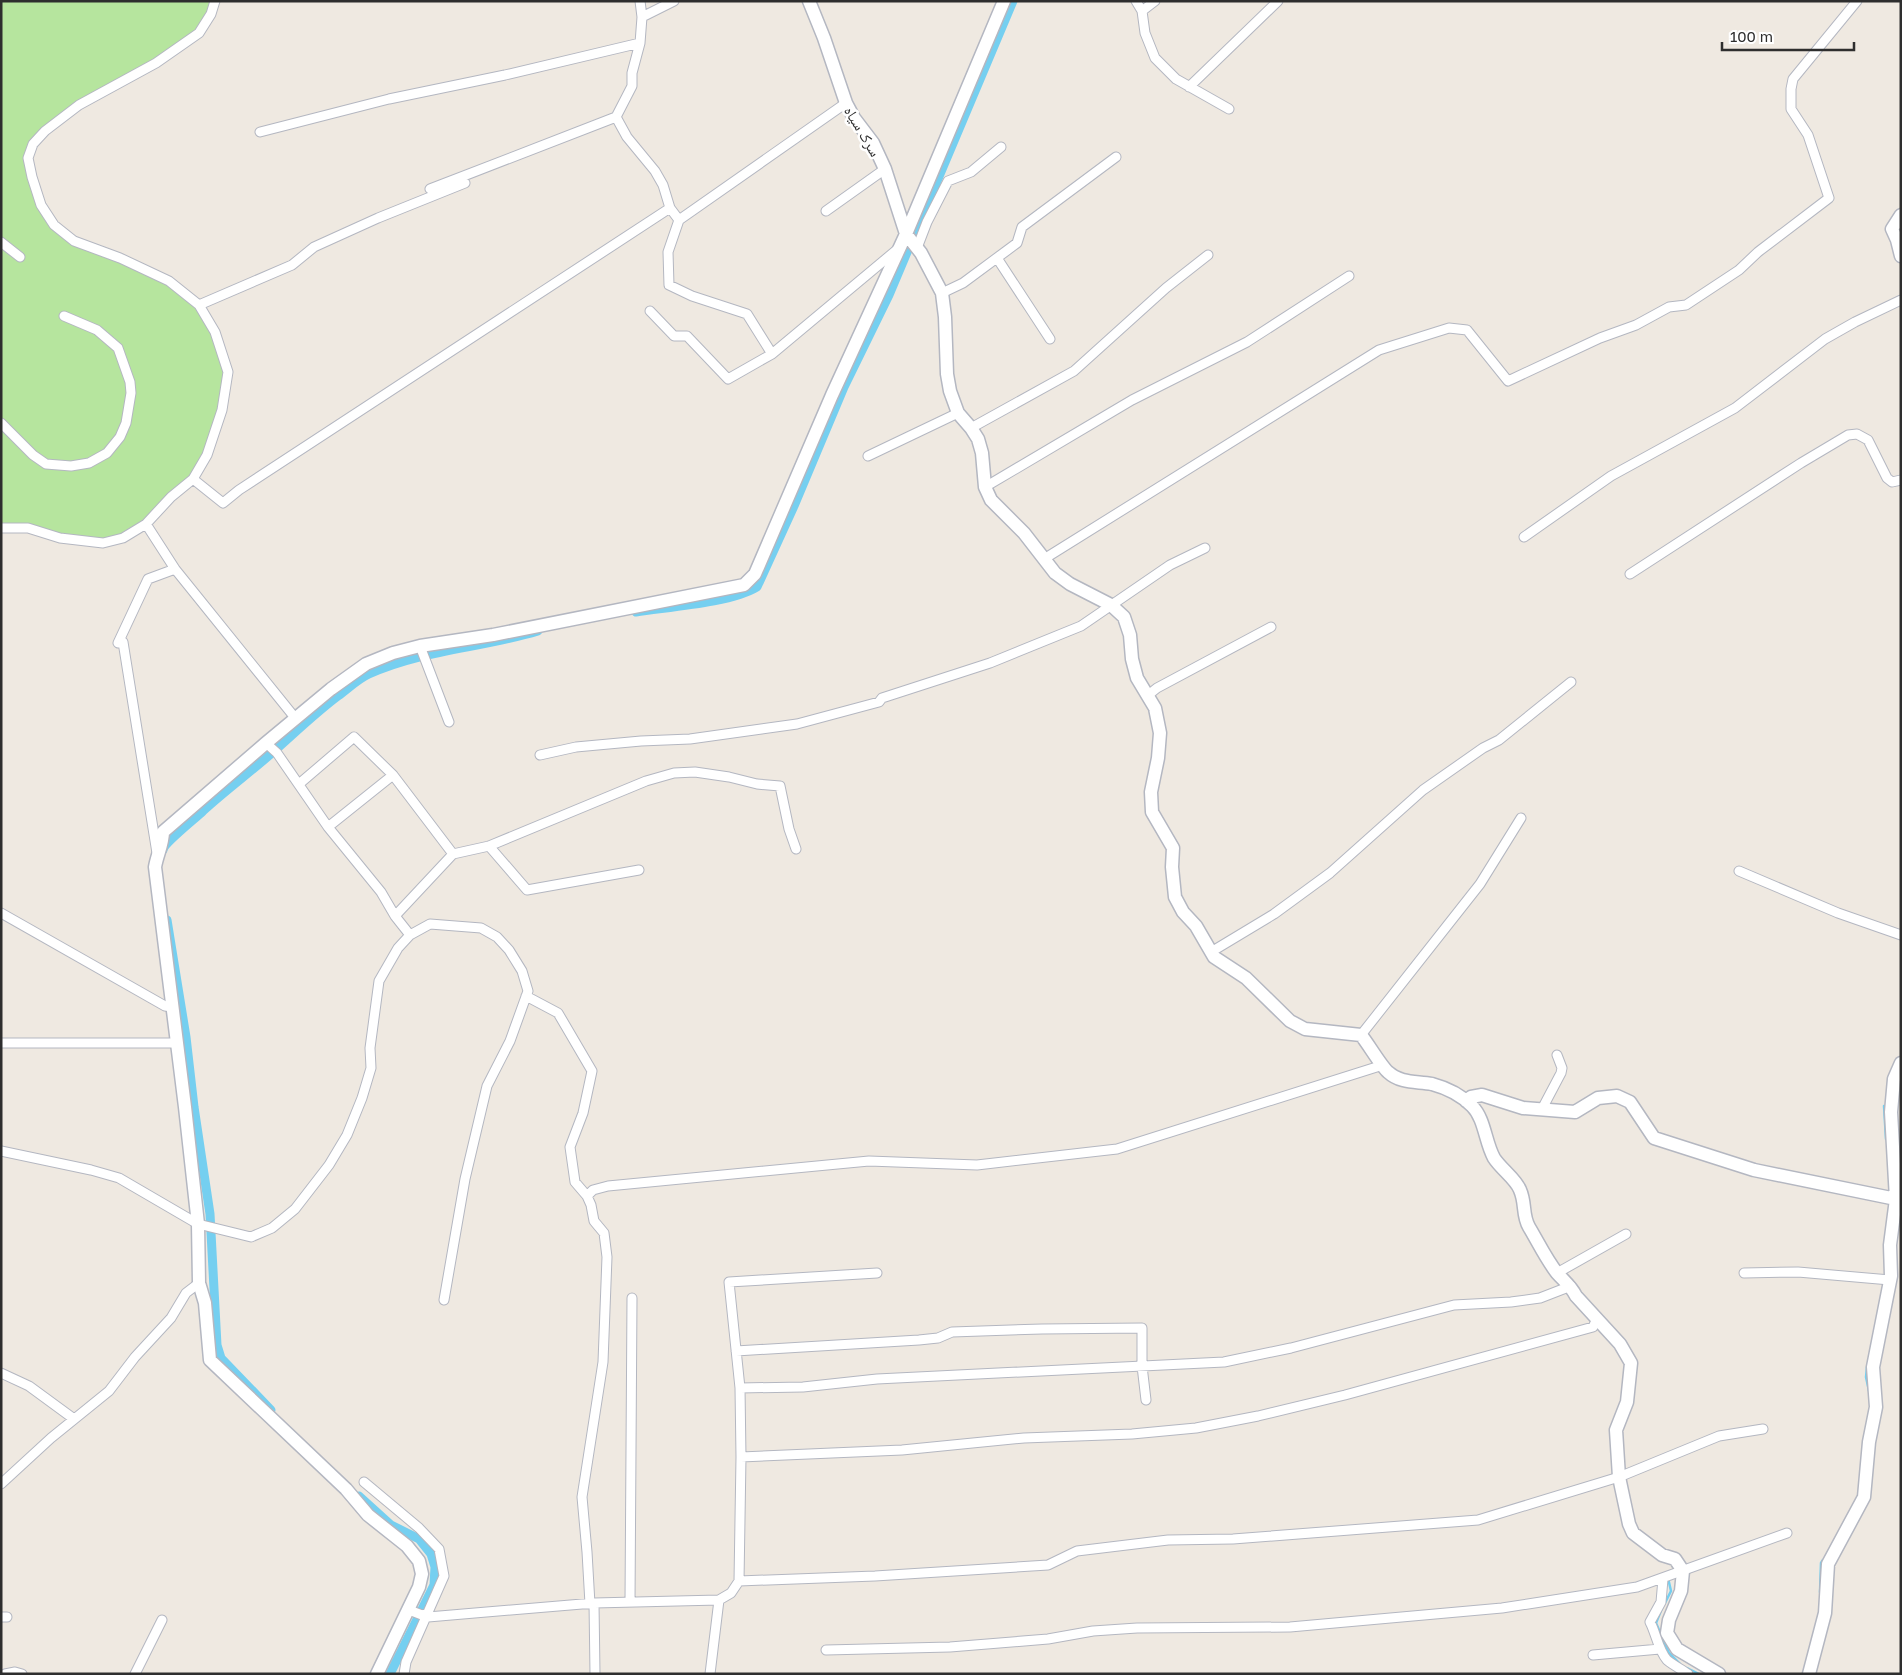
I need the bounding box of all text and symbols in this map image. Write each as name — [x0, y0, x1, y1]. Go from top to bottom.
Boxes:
scale bar — [1722, 20, 1854, 52]
text: 100 m — [1730, 27, 1773, 45]
street label: سرک سیاه — [840, 102, 885, 160]

